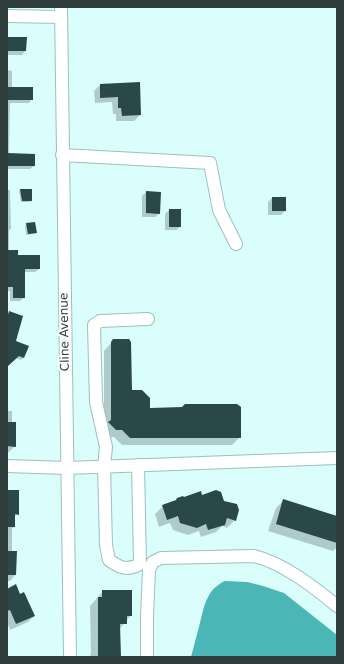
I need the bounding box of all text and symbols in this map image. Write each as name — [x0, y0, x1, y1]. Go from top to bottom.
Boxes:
street label: Cline Avenue — [57, 293, 73, 371]

